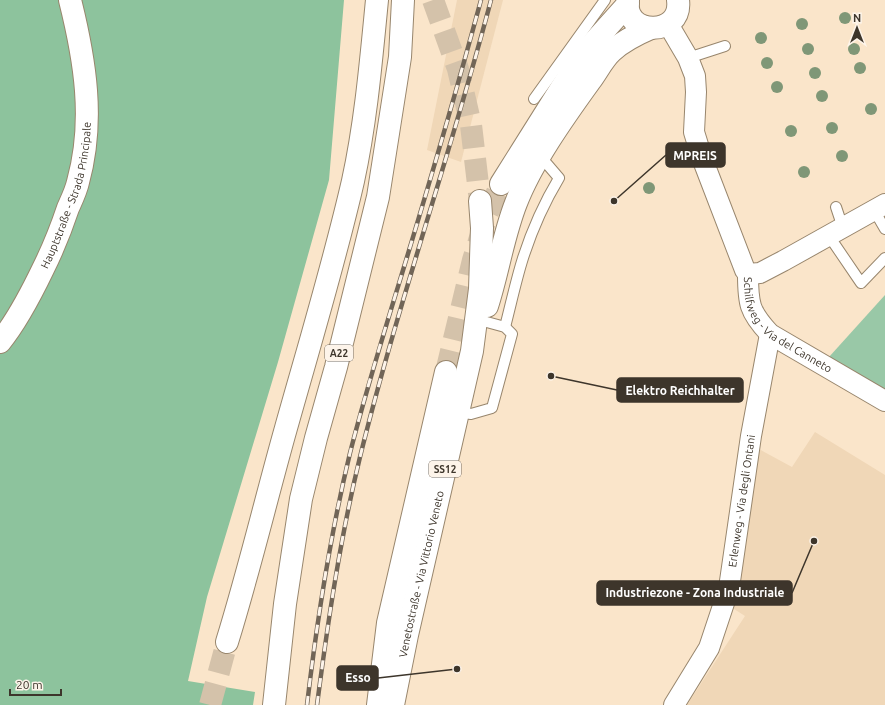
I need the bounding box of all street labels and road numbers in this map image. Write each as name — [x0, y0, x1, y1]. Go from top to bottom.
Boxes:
street label: Hauptstraße - Strada Principale — [38, 122, 93, 270]
street label: Schilfweg - Via del Canneto — [742, 277, 834, 375]
road number: A22 — [325, 345, 353, 361]
street label: Erlenweg - Via degli Ontani — [726, 434, 757, 568]
road number: SS12 — [429, 461, 461, 477]
street label: Venetostraße - Via Vittorio Veneto — [397, 489, 446, 658]

